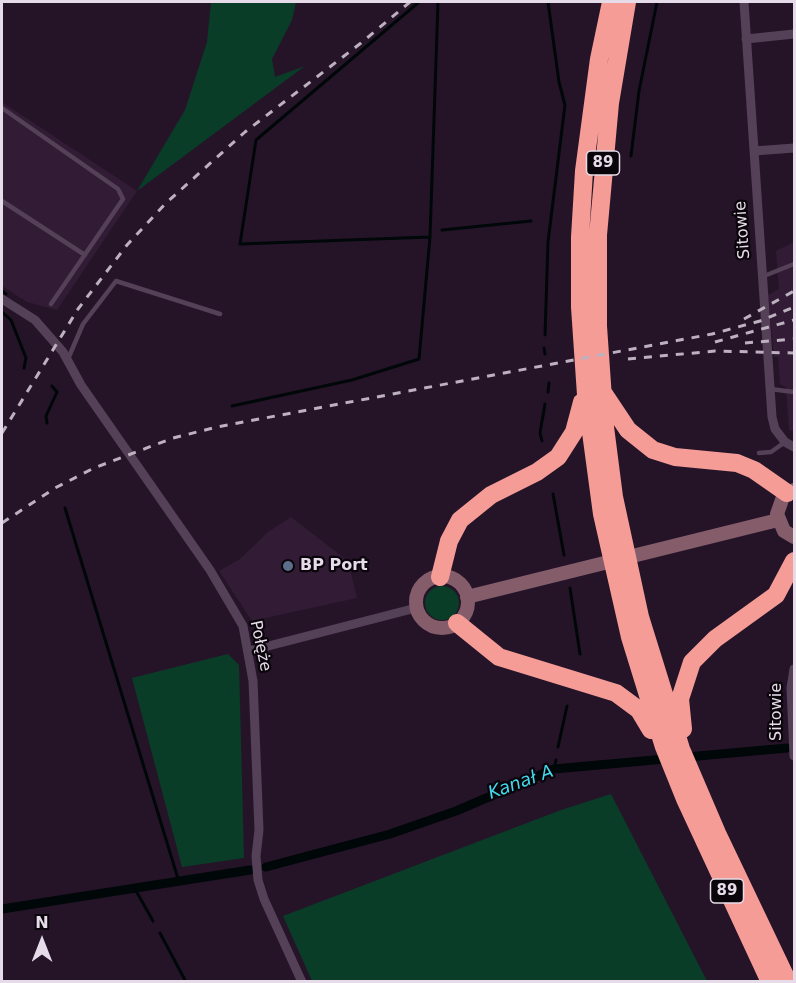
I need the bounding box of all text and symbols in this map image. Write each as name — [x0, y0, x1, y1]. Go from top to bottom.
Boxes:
road number: 89 — [586, 151, 620, 175]
street label: Sitowie — [731, 200, 755, 260]
place label: BP Port — [300, 556, 368, 576]
marker: BP Port — [281, 559, 295, 573]
street label: Połęże — [245, 619, 275, 673]
street label: Sitowie — [767, 683, 787, 741]
water label: Kanał A — [485, 761, 557, 805]
road number: 89 — [710, 879, 744, 903]
north arrow — [12, 911, 72, 971]
text: N — [35, 913, 49, 932]

